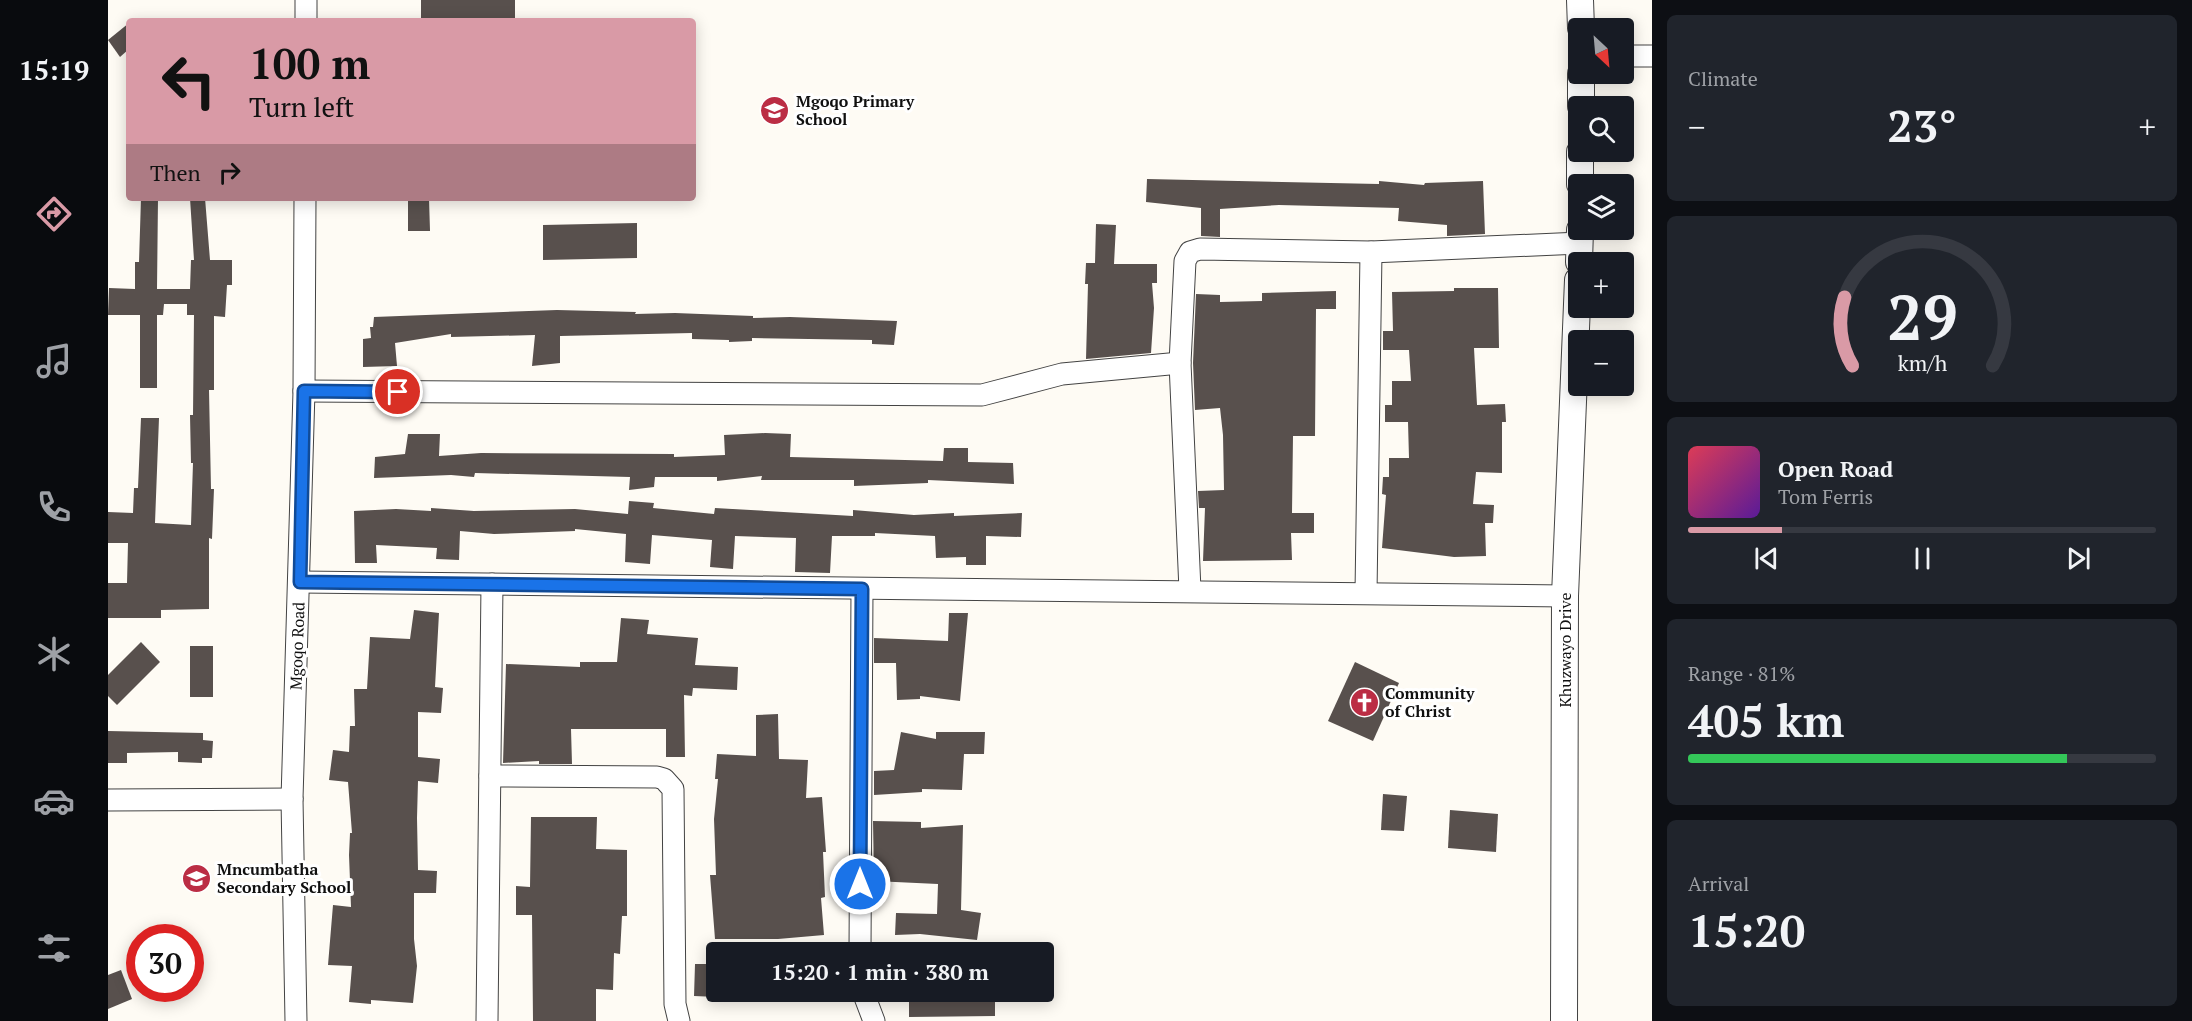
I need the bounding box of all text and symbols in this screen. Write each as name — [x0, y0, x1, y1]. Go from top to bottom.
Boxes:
north arrow — [1568, 18, 1634, 84]
map controls — [1568, 18, 1634, 396]
text: 100 m — [249, 35, 370, 91]
icon: left — [150, 42, 228, 120]
text: 15:19 — [19, 52, 89, 88]
text: Climate — [1688, 65, 1758, 92]
text: Turn left — [249, 89, 354, 125]
place label: Mgoqo Primary School — [796, 90, 915, 130]
school or university icon: Mgoqo Primary School — [759, 94, 791, 126]
text: 23° — [1887, 95, 1957, 155]
button: search — [1568, 96, 1634, 162]
text: − — [1688, 105, 1706, 148]
text: + — [2138, 105, 2156, 148]
icon: right — [213, 156, 246, 189]
text: Then — [150, 158, 201, 187]
button: layers — [1568, 174, 1634, 240]
icon: directions — [33, 193, 75, 235]
button: + — [1568, 252, 1634, 318]
text: 29 — [1887, 275, 1957, 358]
button: − — [1568, 330, 1634, 396]
icon: music — [33, 340, 75, 382]
text: km/h — [1897, 350, 1947, 378]
pin — [372, 366, 423, 417]
icon: arrive — [381, 375, 414, 408]
text: Open Road — [1778, 454, 1893, 483]
text: Tom Ferris — [1778, 483, 1873, 510]
icon: phone — [33, 486, 75, 528]
icon: previous — [1750, 542, 1783, 575]
icon: pause — [1906, 542, 1939, 575]
icon: next — [2062, 542, 2095, 575]
street label: Khuzwayo Drive — [1554, 593, 1576, 707]
street label: Mgoqo Road — [284, 601, 310, 691]
icon: climate — [33, 633, 75, 675]
text: Range · 81% — [1688, 660, 1795, 687]
place label: Community of Christ — [1385, 682, 1475, 722]
church icon: Community of Christ — [1348, 686, 1380, 718]
text: 405 km — [1688, 690, 1844, 750]
icon: car — [33, 780, 75, 822]
position arrow — [828, 852, 892, 916]
place label: Mncumbatha Secondary School — [217, 858, 351, 898]
school or university icon: Mncumbatha Secondary School — [180, 862, 212, 894]
text: Arrival — [1688, 870, 1749, 897]
text: 15:20 — [1688, 900, 1805, 960]
speed limit sign: 30 — [126, 924, 204, 1002]
icon: filters — [33, 927, 75, 969]
text: 15:20 · 1 min · 380 m — [771, 957, 989, 986]

